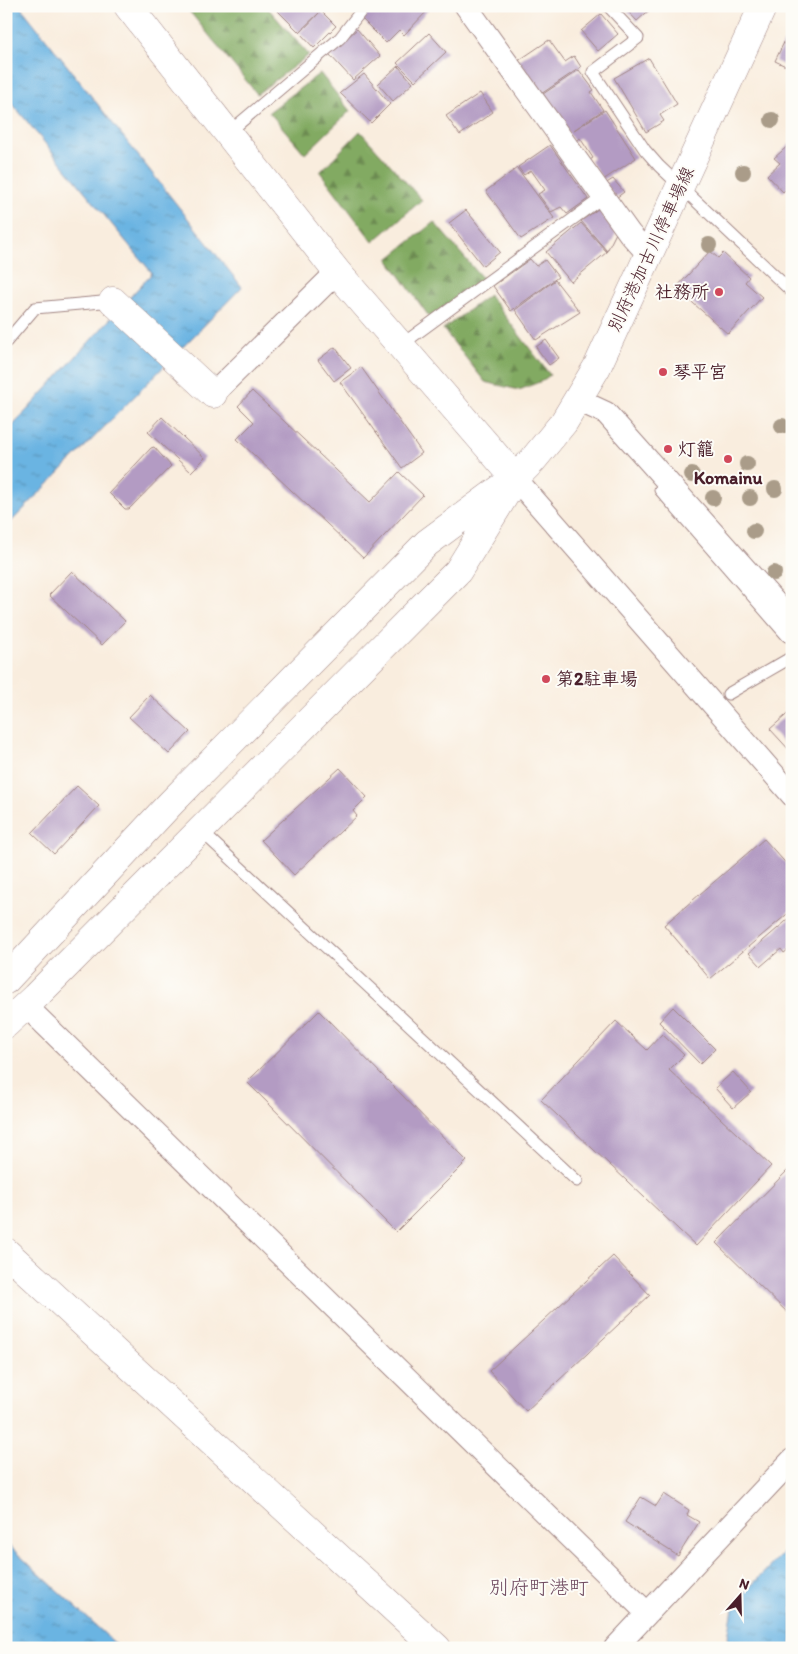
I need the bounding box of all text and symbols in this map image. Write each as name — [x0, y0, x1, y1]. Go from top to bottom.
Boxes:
street label: 別府港加古川停車場線 — [603, 163, 699, 335]
place label: 社務所 — [655, 281, 709, 303]
marker: 社務所 — [713, 286, 725, 298]
place label: 琴平宮 — [673, 361, 727, 383]
marker: 琴平宮 — [657, 366, 669, 378]
place label: 灯籠 — [678, 438, 714, 460]
marker: 灯籠 — [662, 443, 674, 455]
marker: Komainu — [722, 453, 734, 465]
place label: Komainu — [694, 467, 762, 489]
place label: 第2駐車場 — [556, 668, 637, 690]
marker: 第2駐車場 — [540, 673, 552, 685]
north arrow — [716, 1572, 766, 1622]
district label: 別府町港町 — [489, 1575, 589, 1599]
text: N — [737, 1575, 752, 1594]

